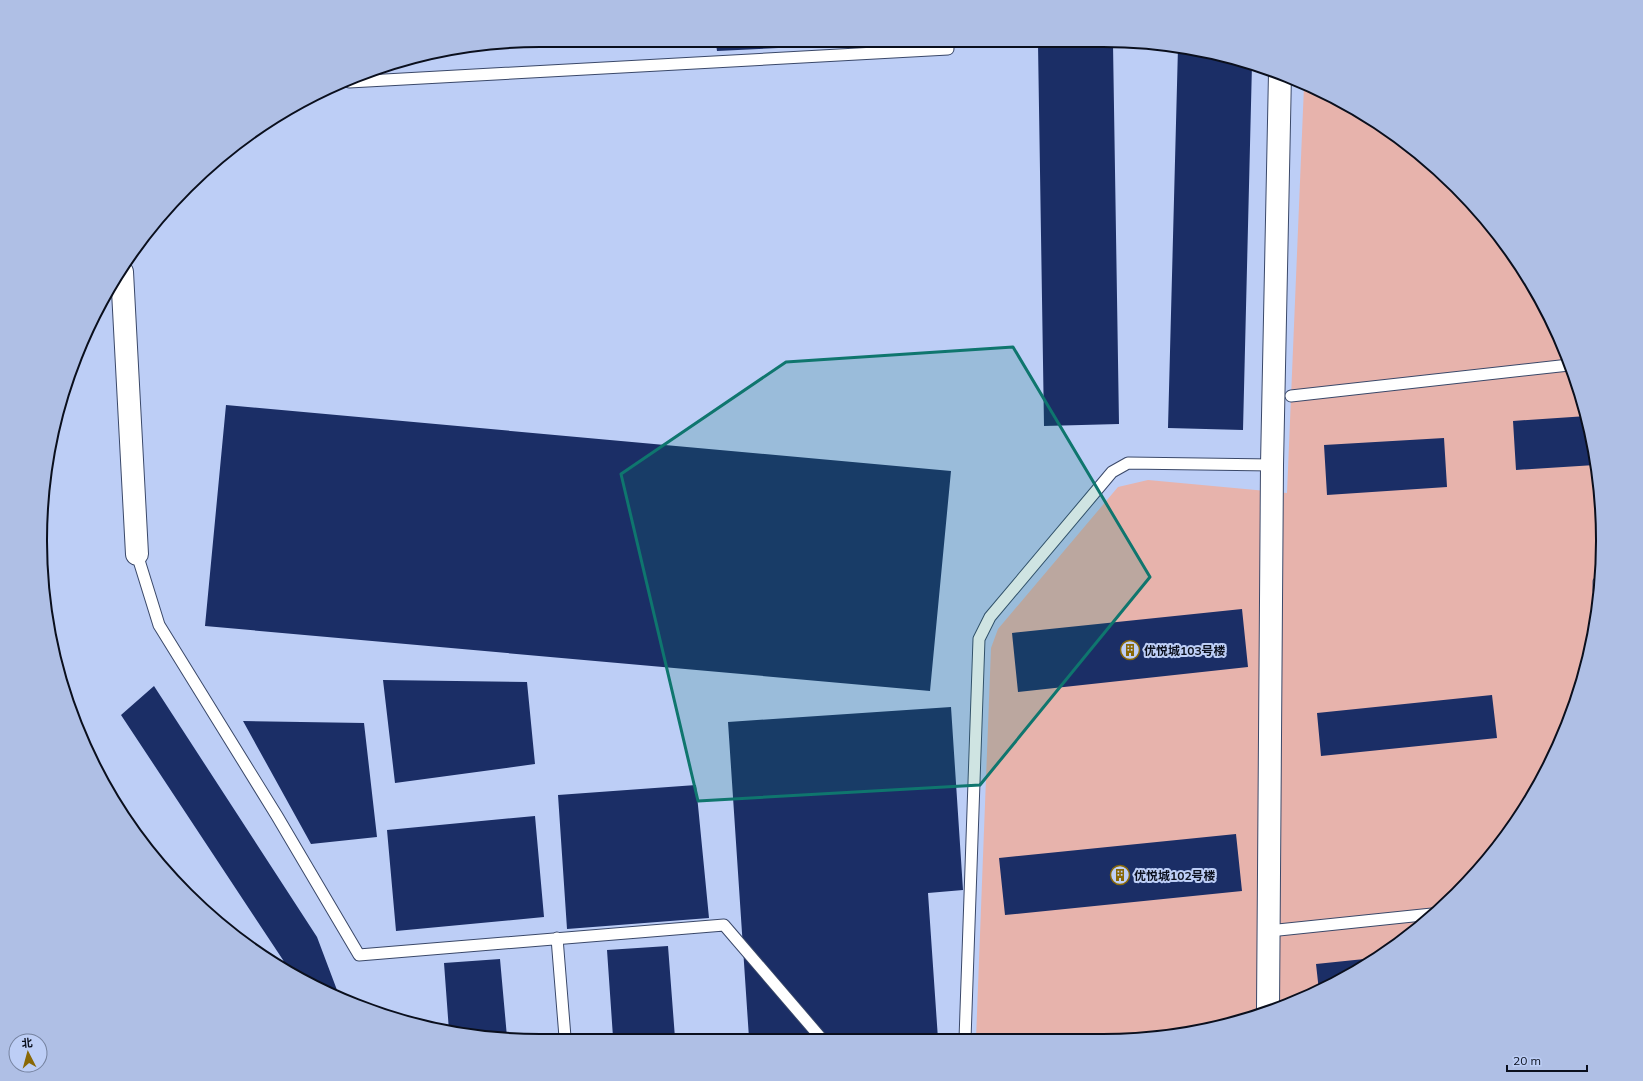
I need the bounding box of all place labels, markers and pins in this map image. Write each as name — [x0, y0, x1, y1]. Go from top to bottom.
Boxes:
building icon: 优悦城103号楼 — [1119, 639, 1141, 661]
place label: 优悦城103号楼 — [1144, 643, 1226, 658]
building icon: 优悦城102号楼 — [1109, 864, 1131, 886]
place label: 优悦城102号楼 — [1134, 868, 1216, 883]

